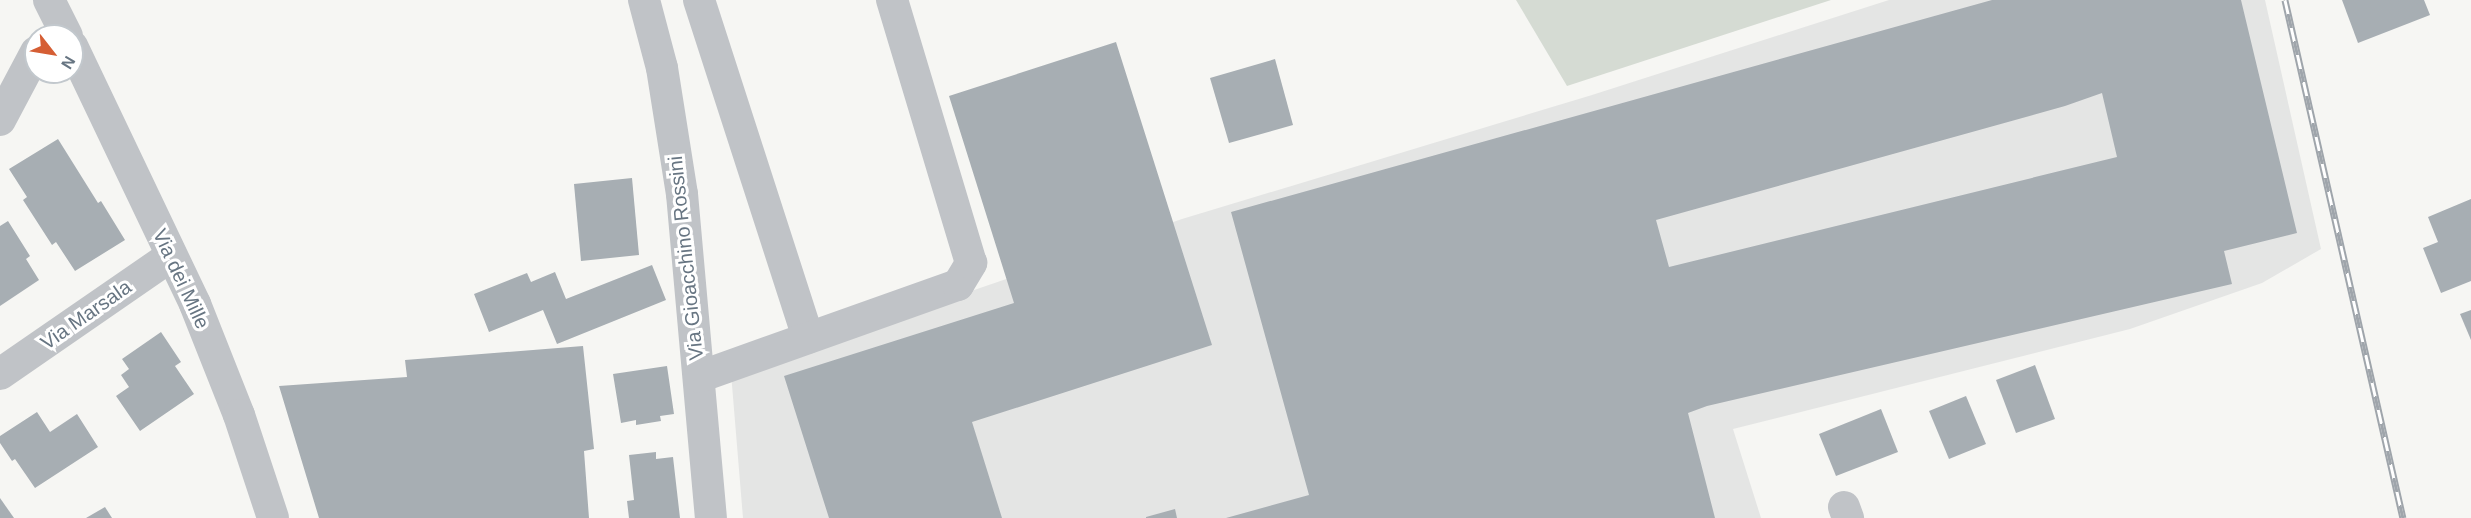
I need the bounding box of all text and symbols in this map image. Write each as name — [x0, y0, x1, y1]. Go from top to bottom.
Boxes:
north arrow — [24, 24, 84, 84]
text: N — [58, 53, 78, 72]
street label: Via Gioacchino Rossini — [663, 155, 709, 361]
street label: Via dei Mille — [147, 225, 215, 333]
street label: Via Marsala — [36, 275, 136, 355]

